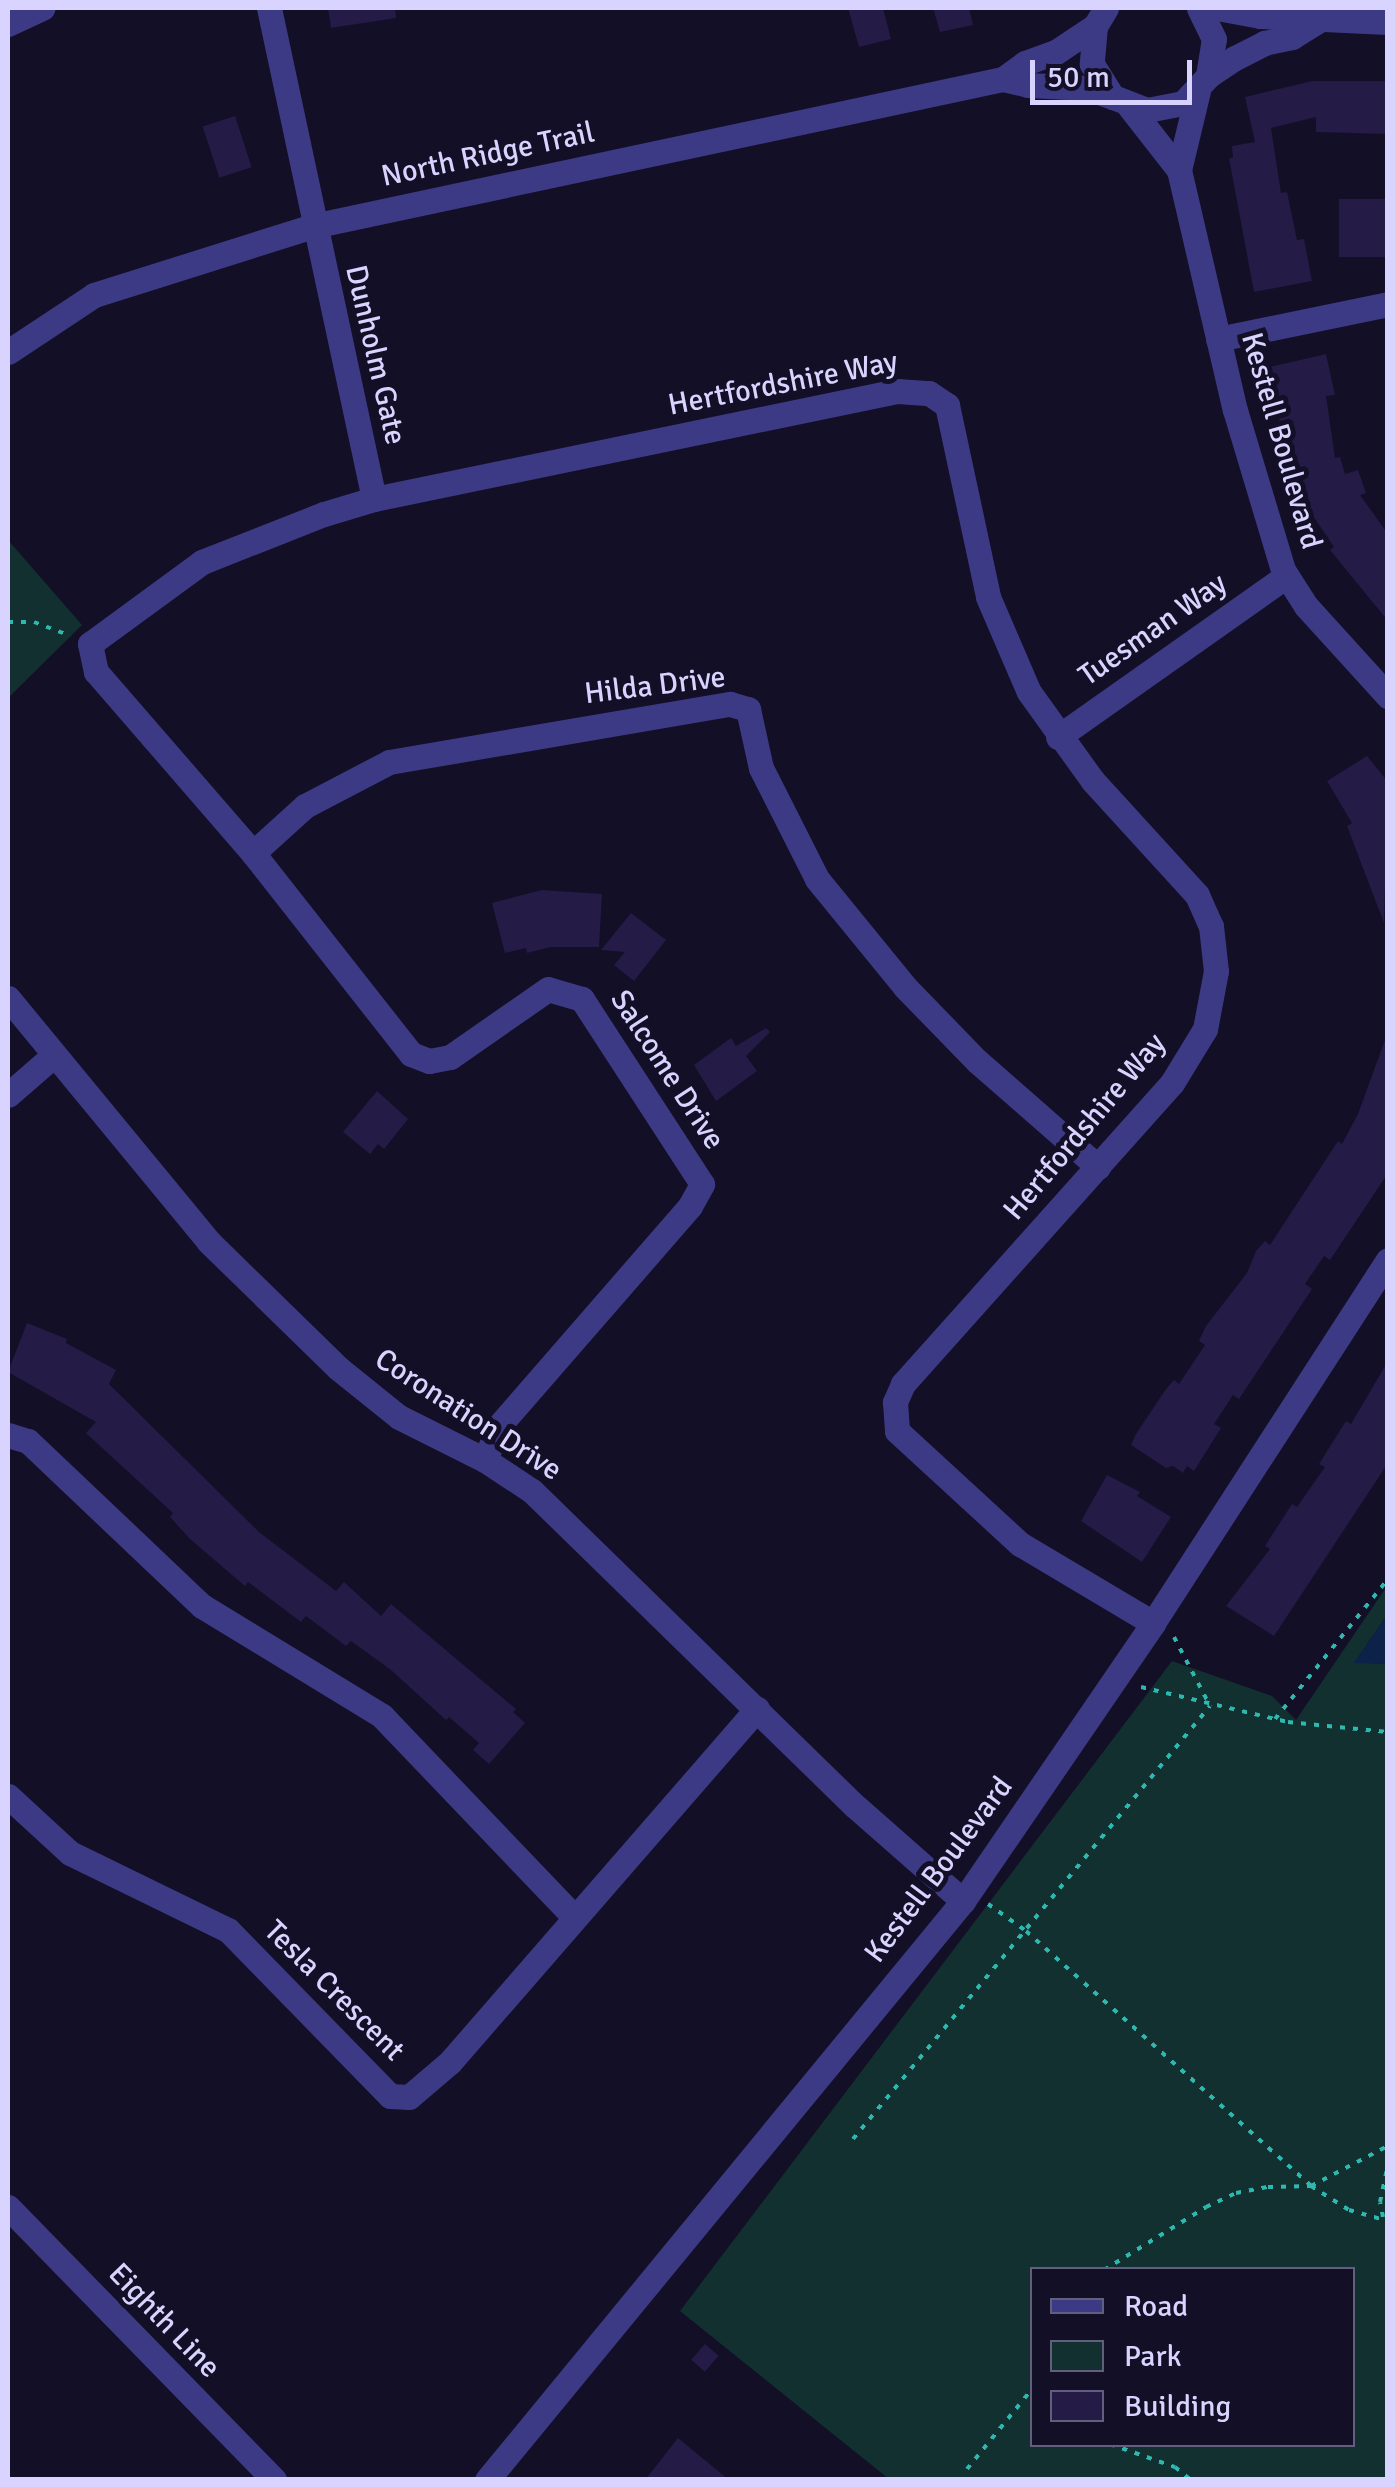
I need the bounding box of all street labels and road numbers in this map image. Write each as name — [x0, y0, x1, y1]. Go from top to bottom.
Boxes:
street label: North Ridge Trail — [378, 115, 598, 195]
street label: Dunholm Gate — [337, 262, 413, 448]
street label: Kestell Boulevard — [1233, 329, 1329, 553]
street label: Hertfordshire Way — [665, 344, 901, 424]
street label: Tuesman Way — [1072, 566, 1234, 694]
street label: Hilda Drive — [582, 659, 728, 713]
street label: Salcome Drive — [602, 984, 732, 1156]
street label: Hertfordshire Way — [996, 1026, 1174, 1228]
street label: Coronation Drive — [368, 1341, 568, 1489]
street label: Kestell Boulevard — [857, 1770, 1021, 1970]
street label: Tesla Crescent — [256, 1913, 412, 2069]
street label: Eighth Line — [101, 2256, 227, 2386]

